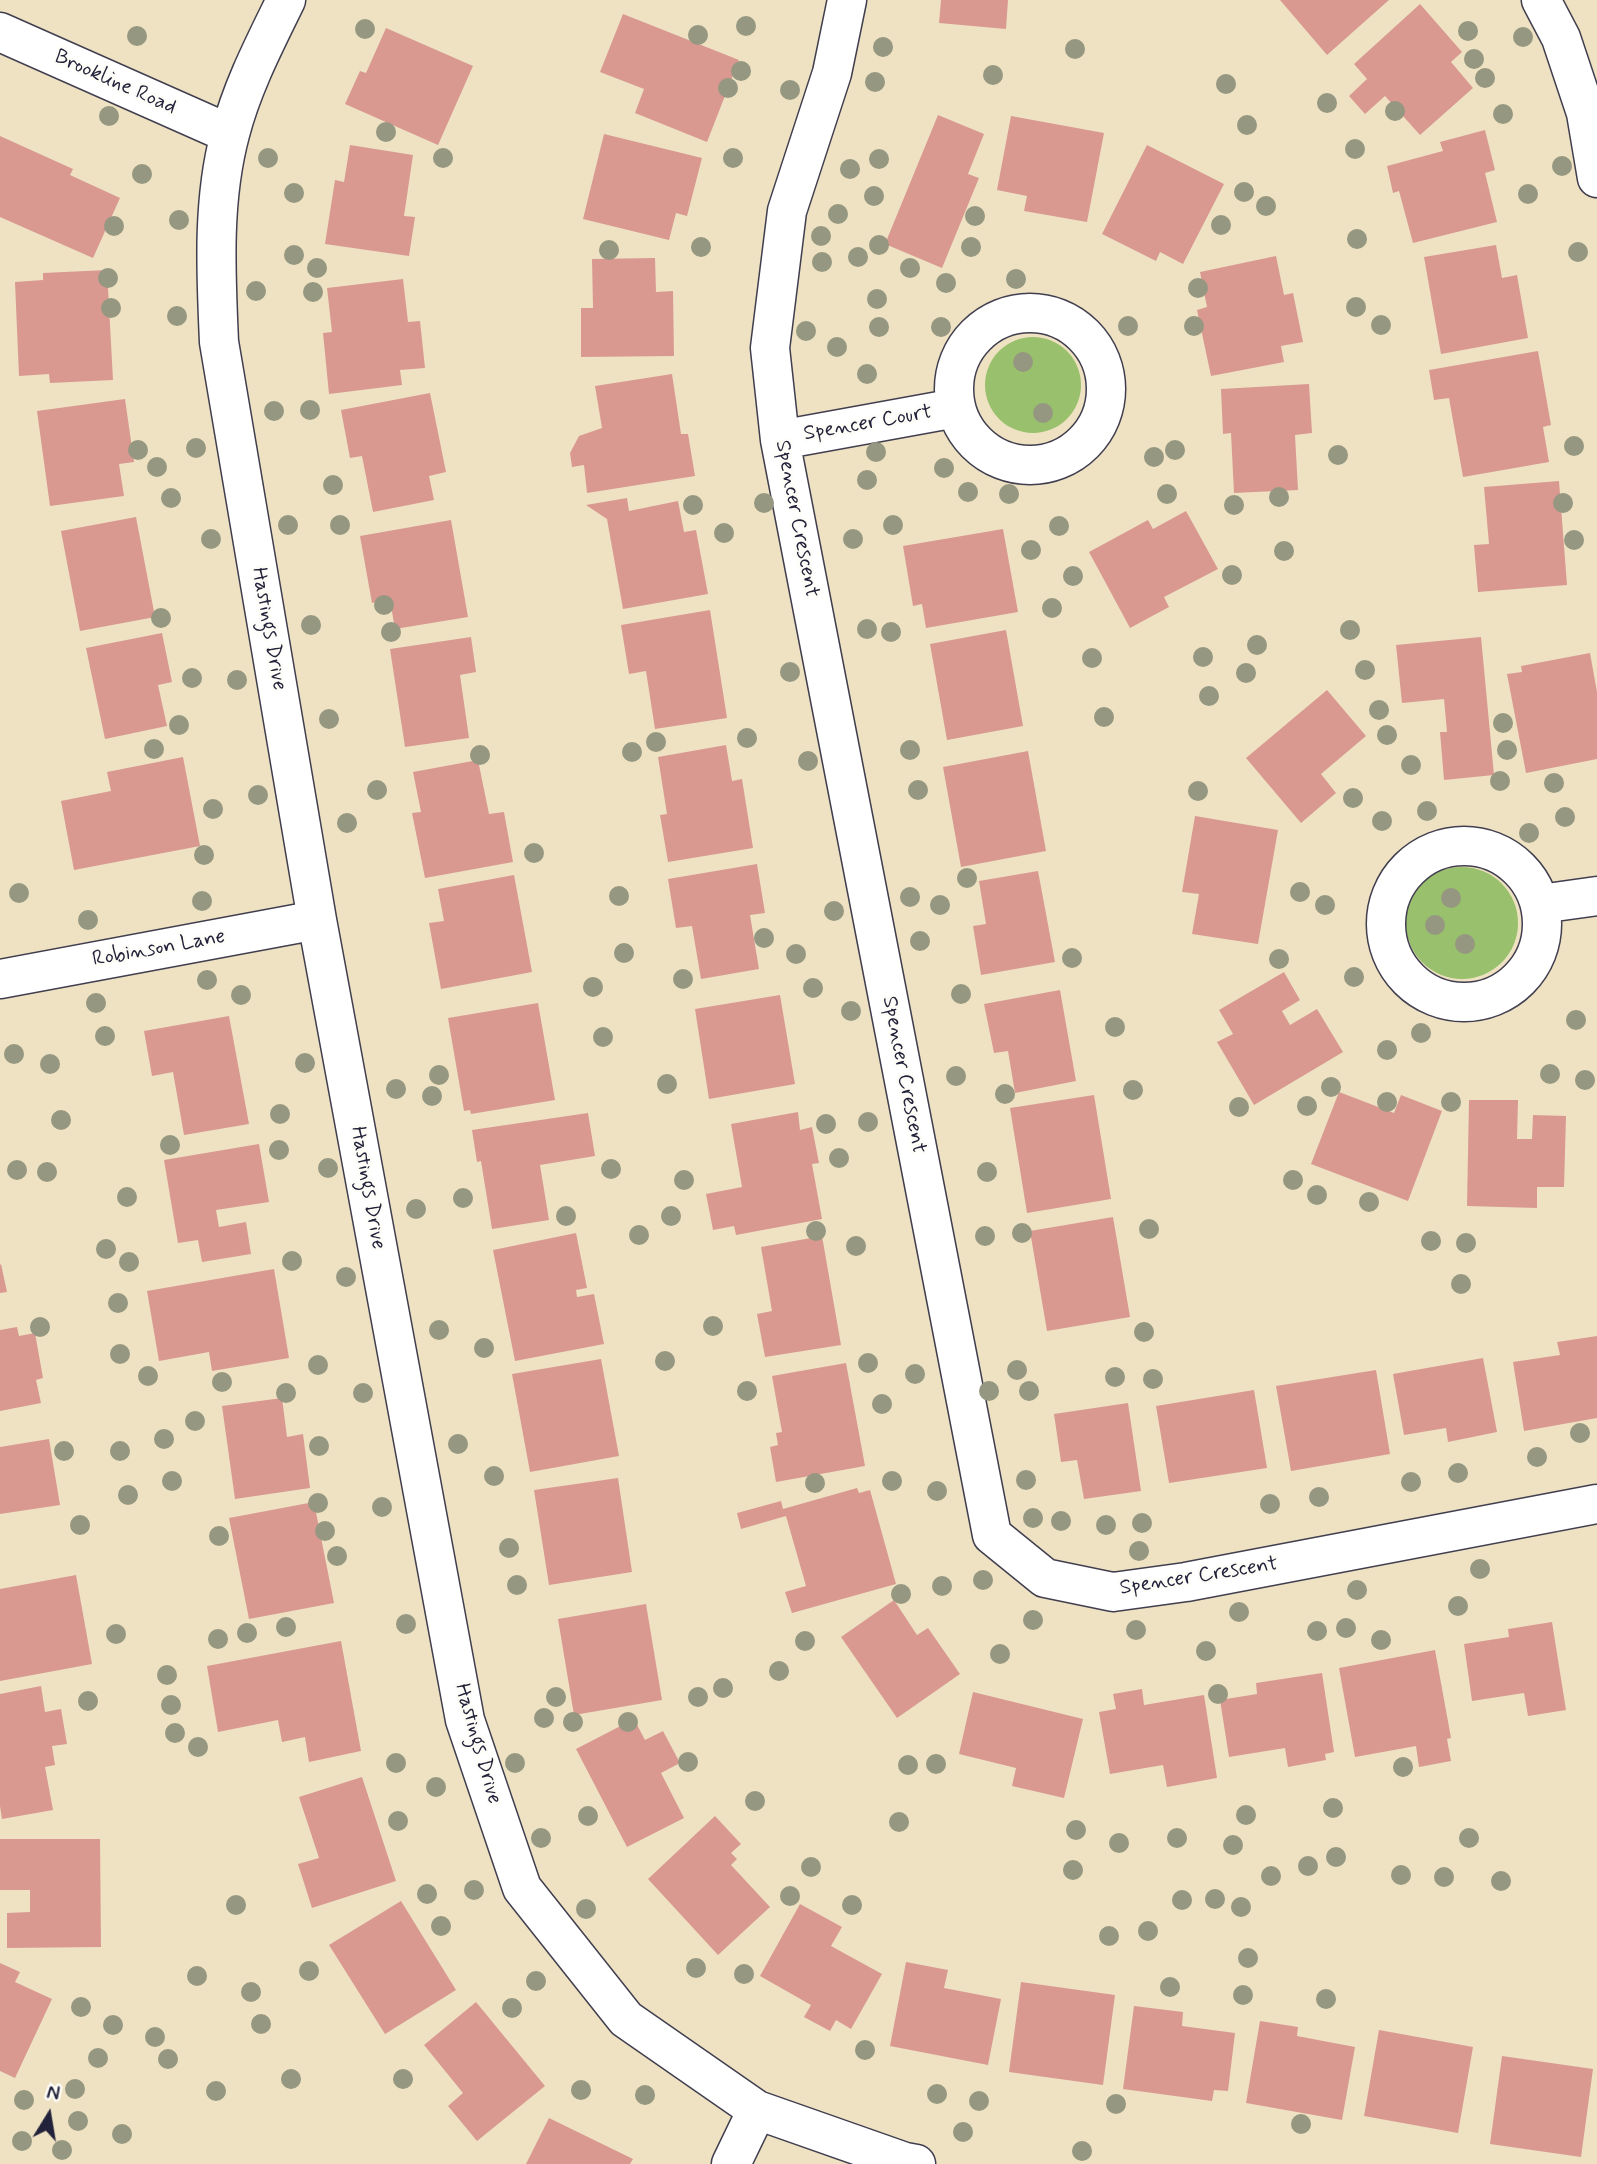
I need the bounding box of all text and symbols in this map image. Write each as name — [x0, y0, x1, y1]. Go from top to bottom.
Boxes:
street label: Brookline Road — [50, 45, 180, 121]
street label: Spencer Court — [802, 400, 934, 448]
street label: Spencer Crescent — [768, 438, 824, 600]
street label: Hastings Drive — [245, 566, 291, 692]
street label: Robinson Lane — [91, 925, 227, 973]
street label: Spencer Crescent — [875, 994, 931, 1156]
street label: Hastings Drive — [344, 1125, 390, 1251]
street label: Spencer Crescent — [1118, 1552, 1280, 1602]
street label: Hastings Drive — [448, 1681, 506, 1807]
north arrow — [14, 2080, 84, 2150]
text: N — [45, 2080, 62, 2107]

